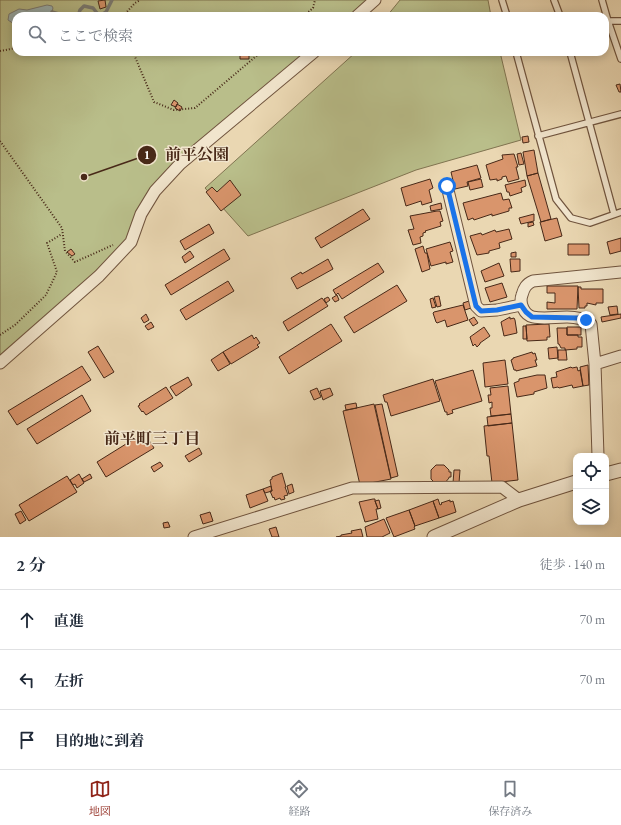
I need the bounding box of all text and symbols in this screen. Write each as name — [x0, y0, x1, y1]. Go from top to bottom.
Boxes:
search box — [12, 12, 609, 56]
icon: search — [26, 23, 48, 45]
text: ここで検索 — [58, 26, 133, 45]
callout: 前平公園 — [137, 141, 237, 169]
text: 前平公園 — [165, 144, 229, 165]
text: 1 — [144, 147, 150, 163]
route start — [438, 177, 456, 195]
route end — [577, 311, 595, 329]
district label: 前平町三丁目 — [104, 428, 200, 449]
map controls — [573, 453, 609, 525]
button: locate — [573, 453, 609, 489]
button: layers — [573, 489, 609, 525]
text: 2 分 — [16, 554, 46, 576]
text: 徒歩 · 140 m — [540, 556, 605, 573]
icon: ahead — [16, 609, 38, 631]
text: 直進 — [54, 611, 84, 630]
text: 70 m — [580, 611, 605, 628]
icon: left — [16, 669, 38, 691]
text: 左折 — [54, 671, 84, 690]
text: 70 m — [580, 671, 605, 688]
icon: arrive — [16, 729, 38, 751]
text: 目的地に到着 — [54, 731, 144, 750]
tab: 地図 — [89, 778, 111, 818]
tab: 経路 — [288, 778, 310, 818]
tab: 保存済み — [488, 778, 532, 818]

